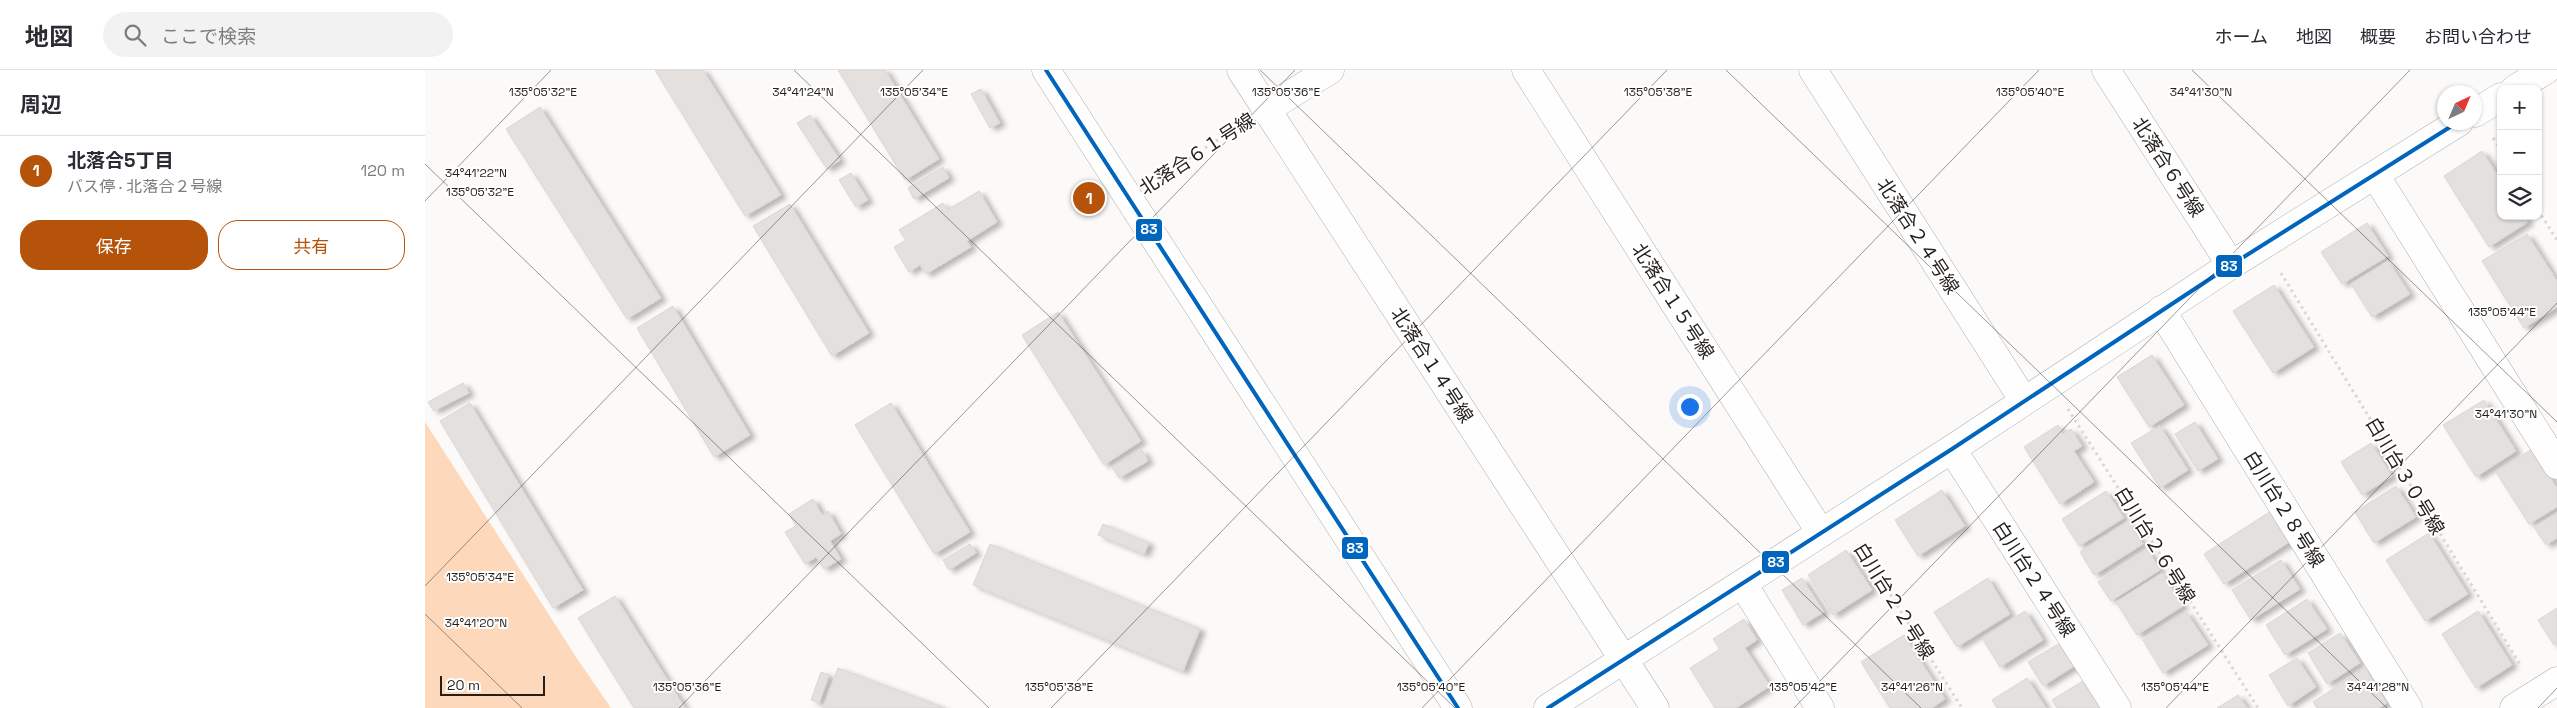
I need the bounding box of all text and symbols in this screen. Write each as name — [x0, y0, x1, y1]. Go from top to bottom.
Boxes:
search box — [103, 12, 453, 57]
text: 地図 — [25, 21, 73, 52]
icon: search — [121, 21, 149, 49]
text: ここで検索 — [161, 24, 256, 49]
text: ホーム — [2215, 25, 2268, 48]
text: 地図 — [2296, 25, 2332, 48]
text: 概要 — [2360, 25, 2396, 48]
text: お問い合わせ — [2424, 25, 2532, 48]
text: 135°05'32"E — [509, 84, 577, 100]
text: 34°41'24"N — [772, 84, 834, 100]
text: 135°05'34"E — [880, 84, 948, 100]
text: 135°05'36"E — [1252, 84, 1320, 100]
text: 135°05'38"E — [1624, 84, 1692, 100]
text: 135°05'40"E — [1996, 84, 2064, 100]
text: 34°41'30"N — [2170, 84, 2232, 100]
north arrow — [2437, 85, 2482, 130]
map controls — [2497, 85, 2542, 220]
button: + — [2497, 85, 2542, 130]
text: 周辺 — [20, 91, 62, 118]
street label: 北落合６１号線 — [1134, 107, 1260, 201]
street label: 北落合６号線 — [2126, 112, 2210, 222]
button: − — [2497, 130, 2542, 175]
text: 北落合5丁目 — [67, 148, 173, 173]
text: 1 — [32, 160, 40, 181]
text: 120 m — [361, 160, 405, 181]
text: 34°41'22"N — [445, 165, 507, 181]
street label: 北落合２４号線 — [1871, 173, 1965, 299]
button: layers — [2497, 175, 2542, 220]
text: バス停 · 北落合２号線 — [67, 176, 222, 197]
pin: 1 — [1073, 179, 1105, 217]
text: 135°05'32"E — [446, 184, 514, 200]
line badge: 83 — [1135, 218, 1163, 242]
button: 保存 — [20, 220, 208, 270]
button: 共有 — [218, 220, 405, 270]
text: 83 — [1141, 220, 1157, 238]
street label: 北落合１５号線 — [1626, 238, 1720, 364]
line badge: 83 — [2215, 254, 2243, 278]
text: 83 — [2221, 257, 2237, 275]
street label: 北落合１４号線 — [1385, 302, 1479, 428]
text: 135°05'44"E — [2468, 304, 2536, 320]
your location — [1677, 394, 1703, 420]
text: 34°41'30"N — [2475, 406, 2537, 422]
street label: 白川台３０号線 — [2360, 413, 2450, 539]
street label: 白川台２８号線 — [2238, 446, 2330, 572]
street label: 白川台２６号線 — [2109, 482, 2201, 608]
street label: 白川台２４号線 — [1987, 516, 2081, 642]
line badge: 83 — [1341, 536, 1369, 560]
street label: 白川台２２号線 — [1848, 538, 1940, 664]
text: 83 — [1347, 539, 1363, 557]
line badge: 83 — [1761, 550, 1790, 574]
text: 83 — [1768, 553, 1784, 571]
text: 135°05'34"E — [446, 569, 514, 585]
text: 34°41'20"N — [445, 615, 507, 631]
scale bar — [440, 673, 545, 696]
text: 20 m — [447, 676, 480, 694]
text: 135°05'36"E — [653, 679, 721, 695]
text: 135°05'38"E — [1025, 679, 1093, 695]
text: 135°05'40"E — [1397, 679, 1465, 695]
text: 135°05'42"E — [1769, 679, 1837, 695]
text: 34°41'26"N — [1881, 679, 1943, 695]
text: 135°05'44"E — [2141, 679, 2209, 695]
text: 34°41'28"N — [2347, 679, 2409, 695]

